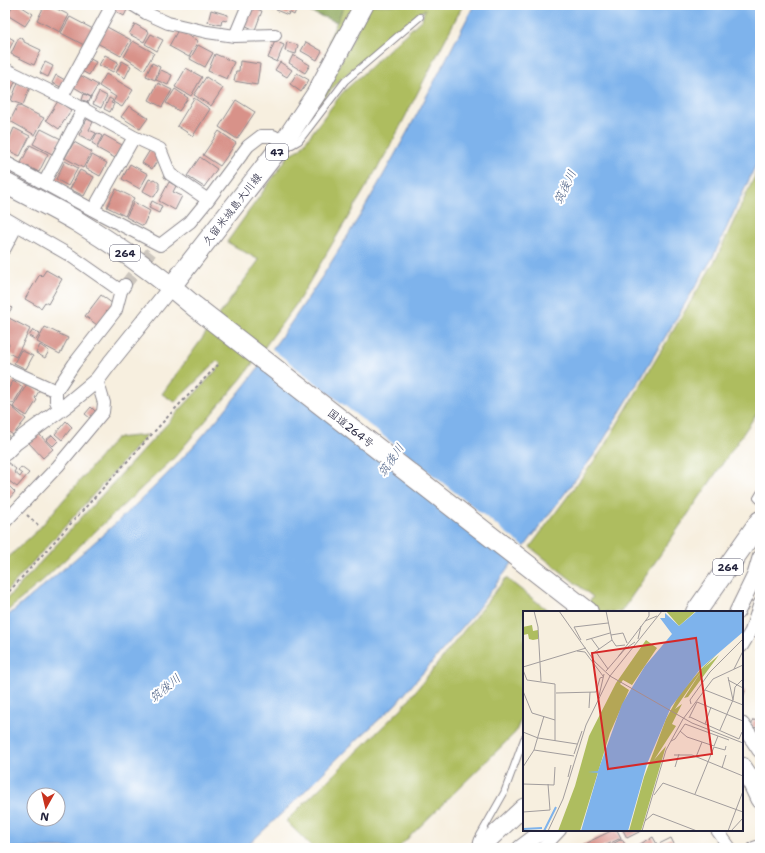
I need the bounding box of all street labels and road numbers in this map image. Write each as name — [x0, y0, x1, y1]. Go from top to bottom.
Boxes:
road number: 47 — [266, 144, 288, 160]
street label: 久留米城島大川線 — [199, 170, 265, 249]
road number: 264 — [110, 245, 140, 261]
street label: 国道264号 — [324, 405, 377, 451]
road number: 264 — [713, 559, 743, 575]

